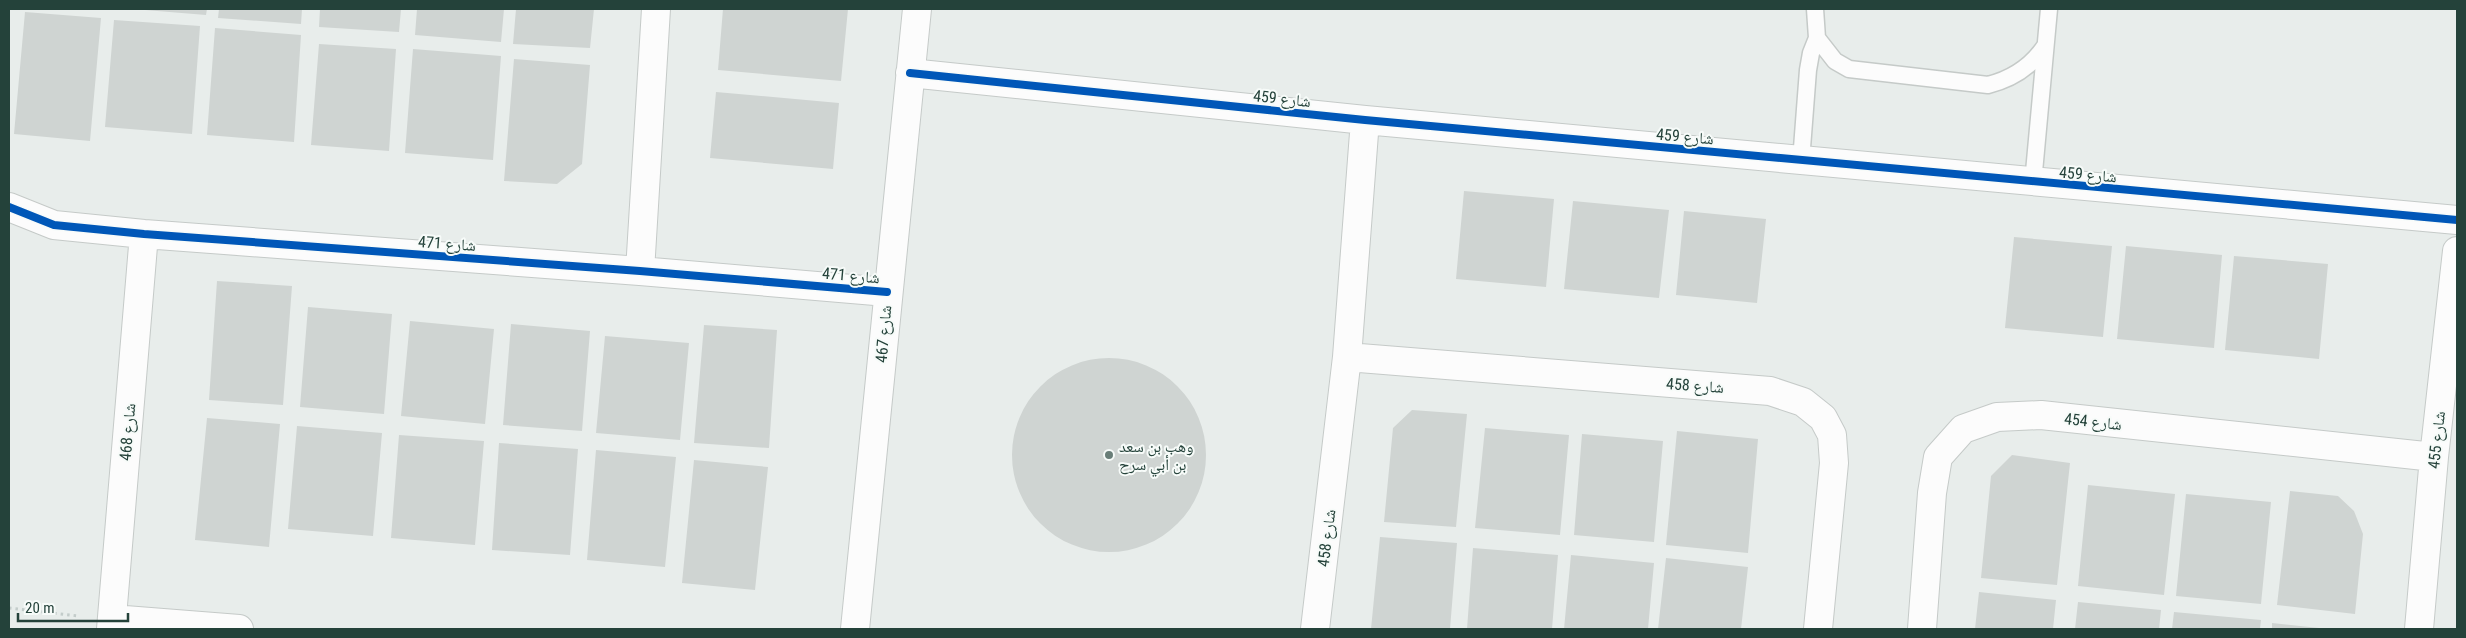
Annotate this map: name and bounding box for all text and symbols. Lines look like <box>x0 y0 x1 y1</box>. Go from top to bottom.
street label: شارع 459 <box>1252 86 1312 112</box>
street label: شارع 459 <box>1655 125 1715 149</box>
street label: شارع 459 <box>2058 163 2118 187</box>
street label: شارع 471 <box>417 232 476 256</box>
street label: شارع 471 <box>821 264 881 288</box>
street label: شارع 467 <box>872 304 896 364</box>
street label: شارع 458 <box>1665 374 1724 398</box>
street label: شارع 468 <box>116 402 140 462</box>
street label: شارع 454 <box>2063 409 2123 435</box>
street label: شارع 455 <box>2424 410 2450 470</box>
place label: وهب بن سعد بن أبي سرح <box>1119 437 1194 477</box>
marker: وهب بن سعد بن أبي سرح <box>1103 449 1115 461</box>
street label: شارع 458 <box>1314 508 1340 568</box>
scale bar <box>18 590 128 622</box>
text: 20 m <box>25 599 55 617</box>

